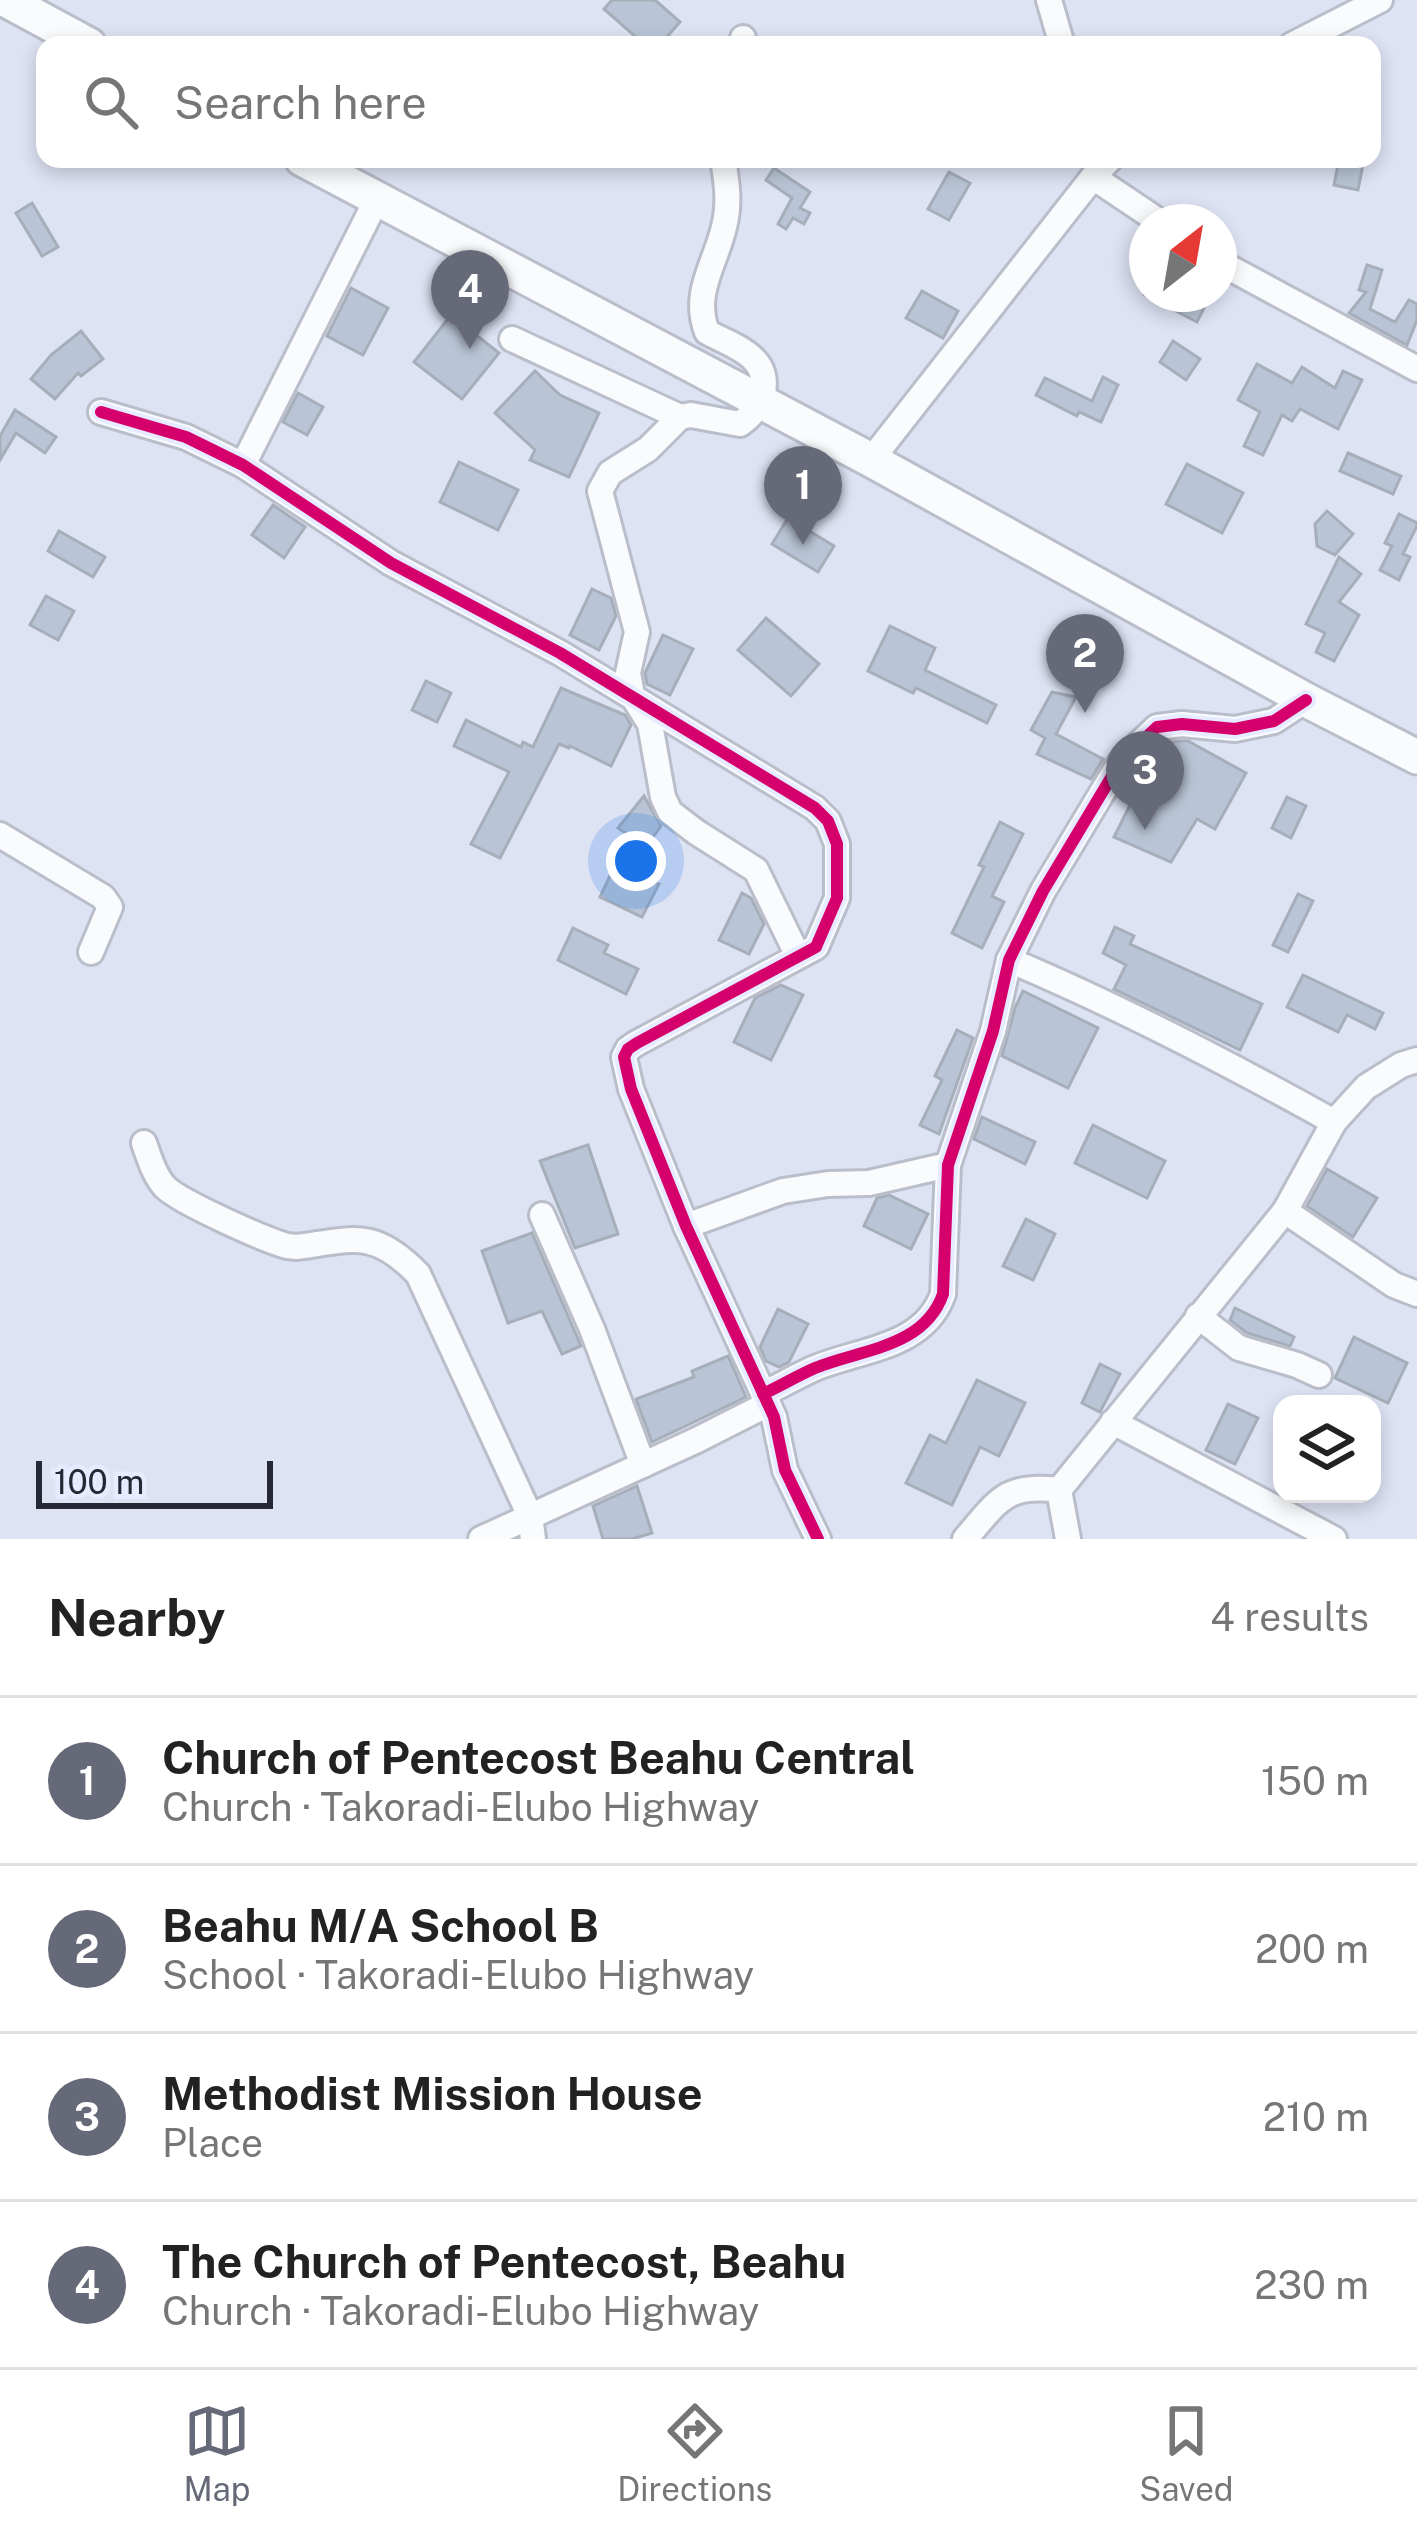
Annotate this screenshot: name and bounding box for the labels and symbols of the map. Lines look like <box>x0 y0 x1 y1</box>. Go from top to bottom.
north arrow <box>1129 204 1237 312</box>
pin: 4 <box>431 250 509 349</box>
pin: 1 <box>764 446 842 545</box>
pin: 2 <box>1046 614 1124 713</box>
pin: 3 <box>1106 731 1184 830</box>
your location <box>606 831 666 891</box>
scale bar <box>36 1455 273 1508</box>

